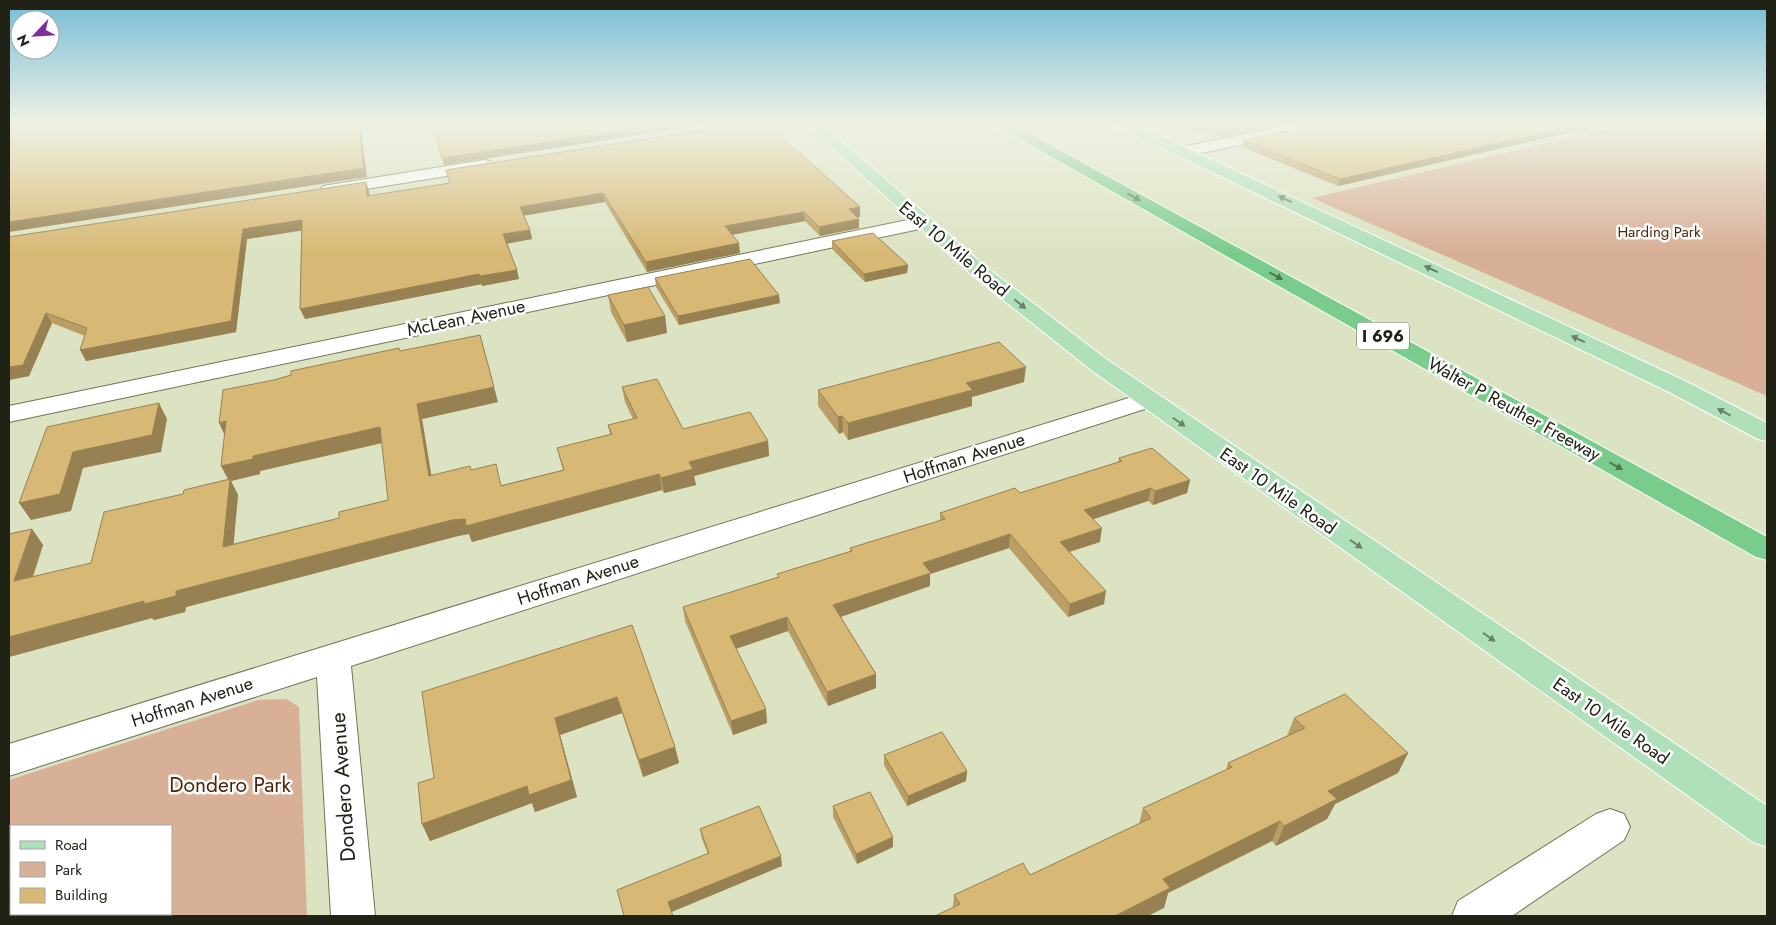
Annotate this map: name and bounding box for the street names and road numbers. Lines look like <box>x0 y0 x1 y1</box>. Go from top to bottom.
street label: East 10 Mile Road <box>893 195 1015 303</box>
street label: McLean Avenue <box>405 293 527 343</box>
road number: I 696 <box>1357 322 1409 350</box>
street label: Walter P Reuther Freeway <box>1423 351 1605 467</box>
street label: Hoffman Avenue <box>900 426 1028 490</box>
street label: East 10 Mile Road <box>1215 441 1341 541</box>
street label: Hoffman Avenue <box>514 548 642 612</box>
street label: Hoffman Avenue <box>128 670 256 734</box>
street label: East 10 Mile Road <box>1548 671 1674 771</box>
street label: Dondero Avenue <box>323 711 363 863</box>

